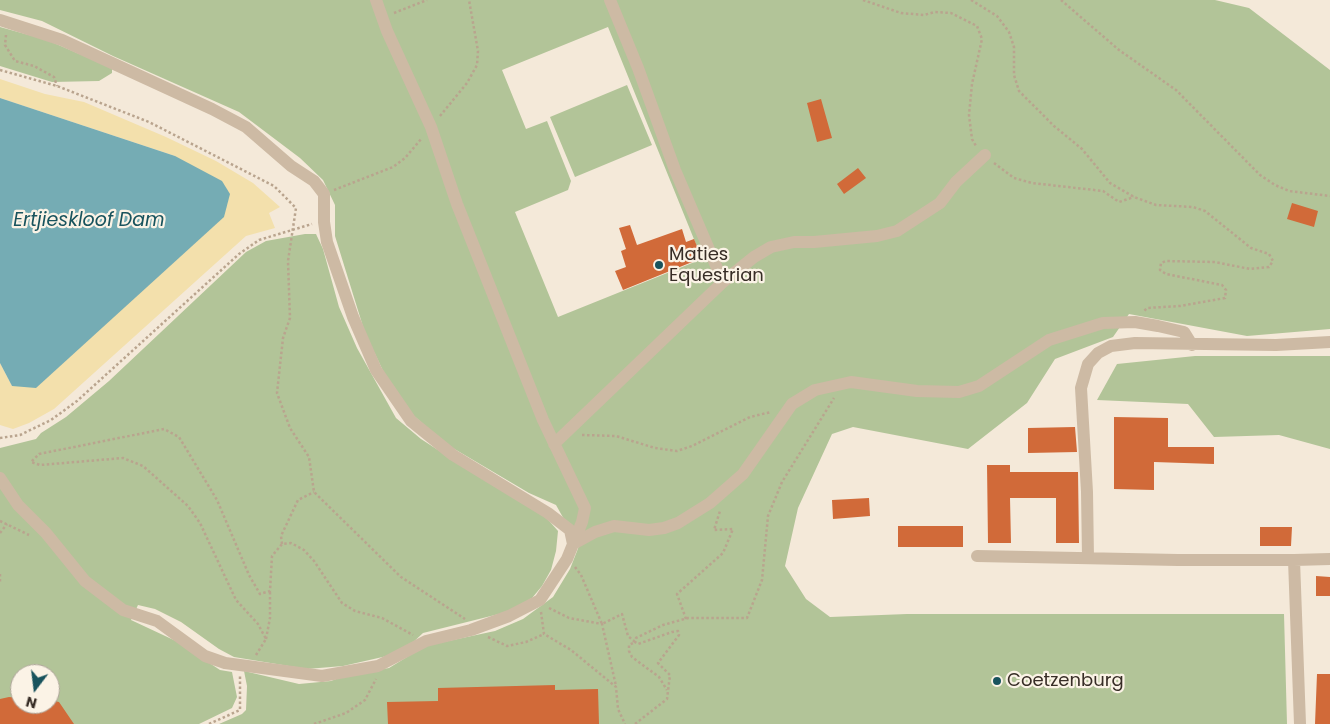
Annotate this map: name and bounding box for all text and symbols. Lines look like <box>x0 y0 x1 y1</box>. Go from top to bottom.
water label: Ertjieskloof Dam <box>13 210 165 232</box>
place label: Maties Equestrian <box>669 244 764 286</box>
marker: Maties Equestrian <box>653 259 665 271</box>
north arrow <box>10 664 60 714</box>
place label: Coetzenburg <box>1007 670 1124 692</box>
marker: Coetzenburg <box>991 675 1003 687</box>
text: N <box>24 692 39 714</box>

